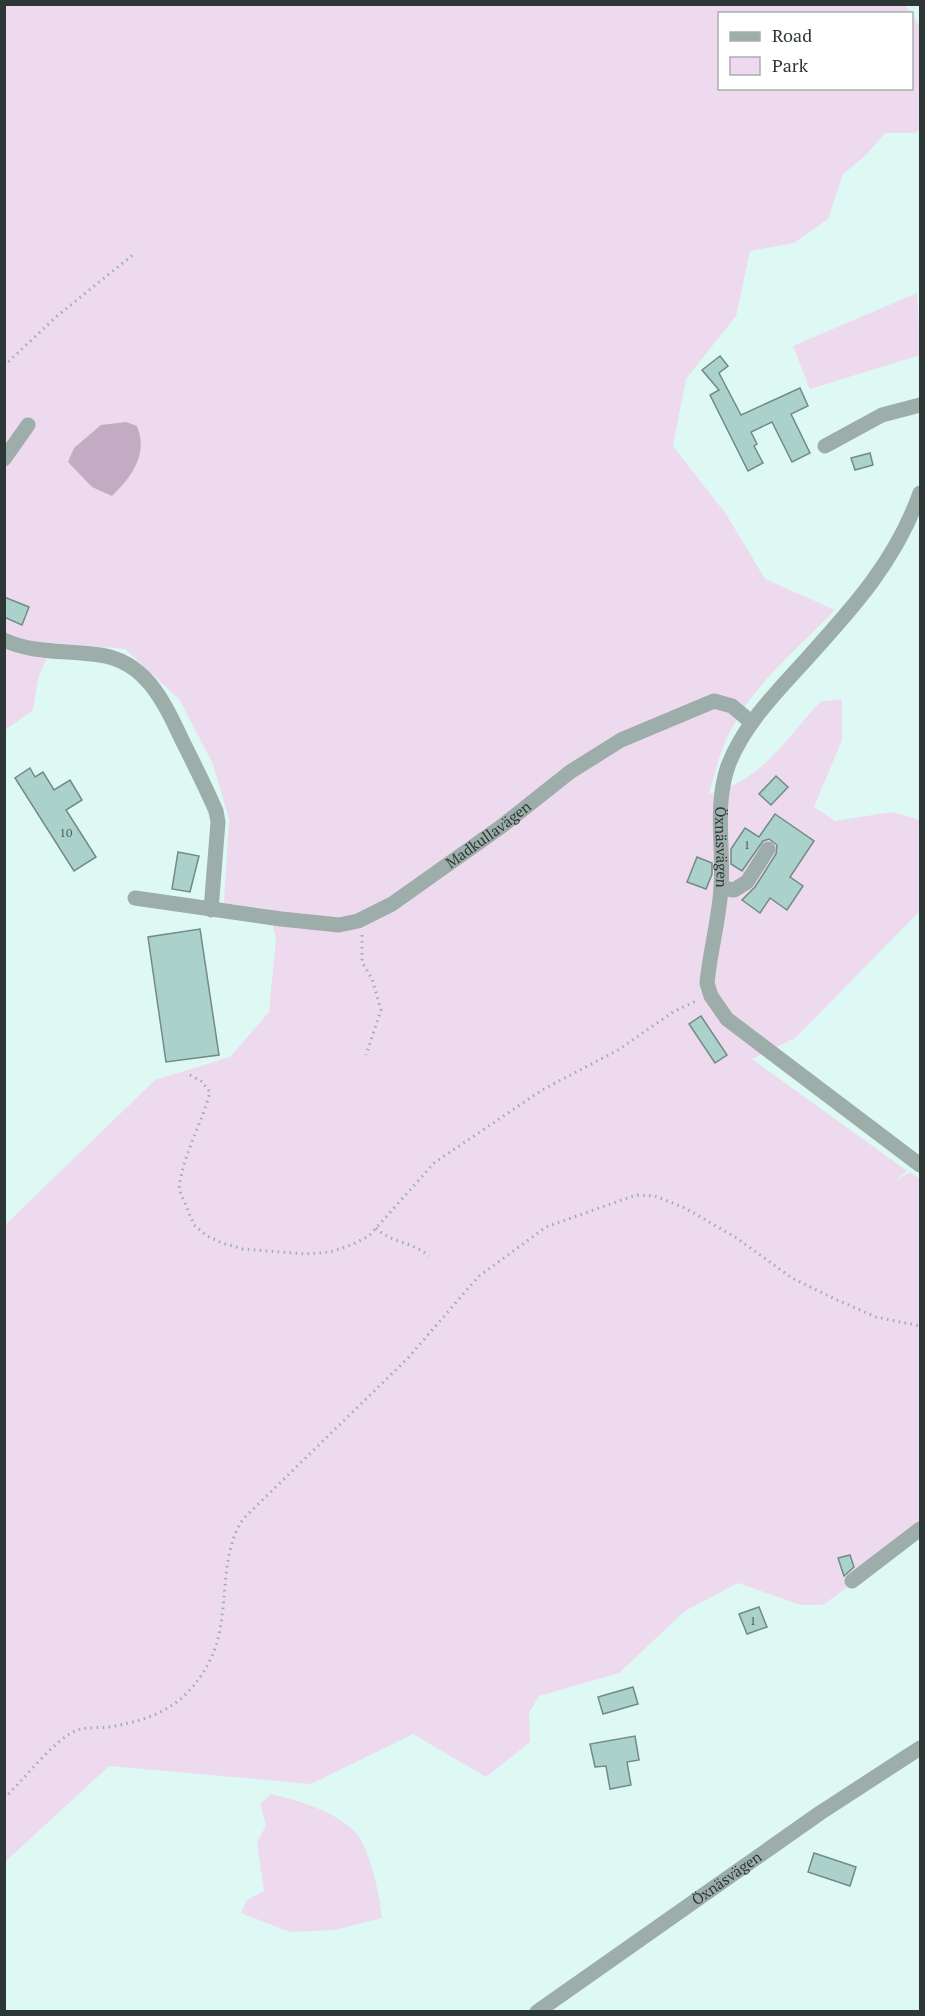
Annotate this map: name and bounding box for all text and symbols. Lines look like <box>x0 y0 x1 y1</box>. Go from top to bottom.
legend <box>718 12 913 90</box>
text: Road <box>772 23 812 47</box>
text: Park <box>772 53 809 77</box>
street label: Madkullavägen <box>441 796 535 872</box>
street label: Öxnäsvägen <box>711 806 733 888</box>
house number: 10 <box>60 825 72 840</box>
house number: 1 <box>744 837 750 852</box>
house number: 1 <box>750 1613 756 1628</box>
street label: Öxnäsvägen <box>687 1846 765 1909</box>

